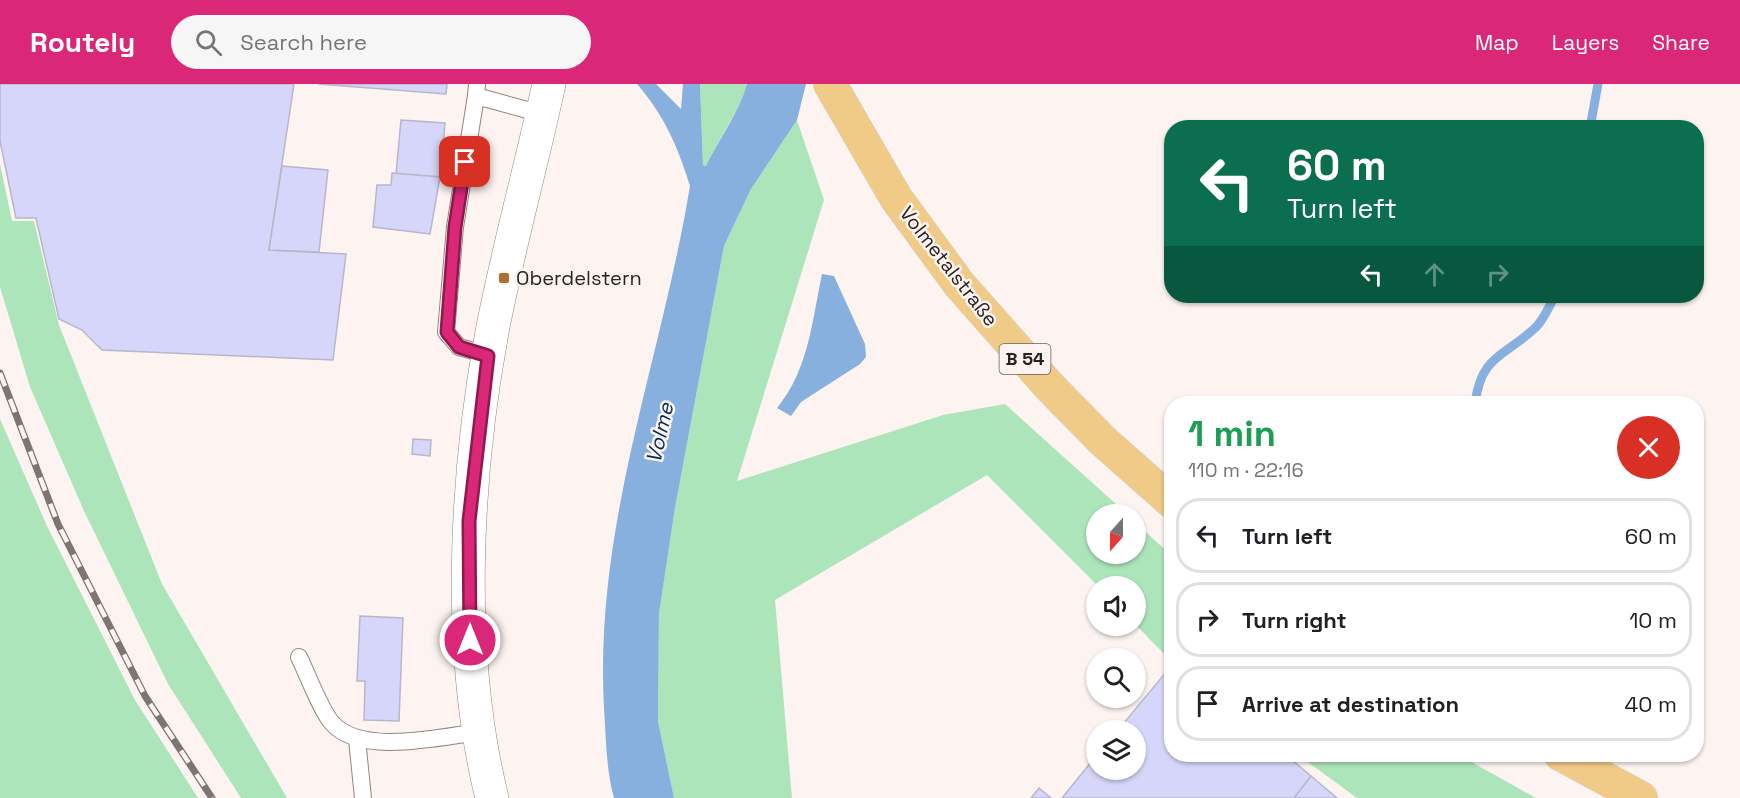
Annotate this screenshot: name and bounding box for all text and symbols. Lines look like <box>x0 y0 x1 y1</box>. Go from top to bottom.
search box <box>171 15 591 69</box>
text: Routely <box>30 24 135 60</box>
icon: search <box>192 26 225 59</box>
text: Search here <box>240 28 367 56</box>
text: Map <box>1475 29 1519 56</box>
text: Layers <box>1552 29 1619 56</box>
text: Share <box>1652 29 1710 56</box>
pin <box>439 136 490 187</box>
text: 60 m <box>1287 139 1387 192</box>
icon: left <box>1188 144 1266 222</box>
icon: arrive <box>448 145 481 178</box>
text: Turn left <box>1287 191 1397 226</box>
street label: Volmetalstraße <box>894 201 1004 331</box>
icon: left <box>1355 258 1388 291</box>
icon: ahead <box>1418 258 1451 291</box>
icon: right <box>1481 258 1514 291</box>
place label: Oberdelstern <box>516 265 642 291</box>
marker: Oberdelstern <box>497 271 511 285</box>
road number: B 54 <box>1000 344 1050 374</box>
water label: Volme <box>640 399 680 466</box>
text: 1 min <box>1188 411 1276 457</box>
button: close <box>1617 416 1680 479</box>
text: 110 m · 22:16 <box>1188 457 1304 483</box>
north arrow <box>1086 504 1146 564</box>
map controls <box>1086 504 1146 780</box>
icon: left <box>1191 519 1224 552</box>
text: Turn left <box>1242 522 1332 550</box>
text: 60 m <box>1625 522 1677 550</box>
button: sound <box>1086 576 1146 636</box>
icon: right <box>1191 603 1224 636</box>
text: Turn right <box>1242 606 1347 634</box>
text: 10 m <box>1629 606 1677 634</box>
position arrow <box>438 608 502 672</box>
button: search <box>1086 648 1146 708</box>
icon: arrive <box>1191 687 1224 720</box>
text: Arrive at destination <box>1242 690 1459 718</box>
text: 40 m <box>1625 690 1677 718</box>
button: layers <box>1086 720 1146 780</box>

